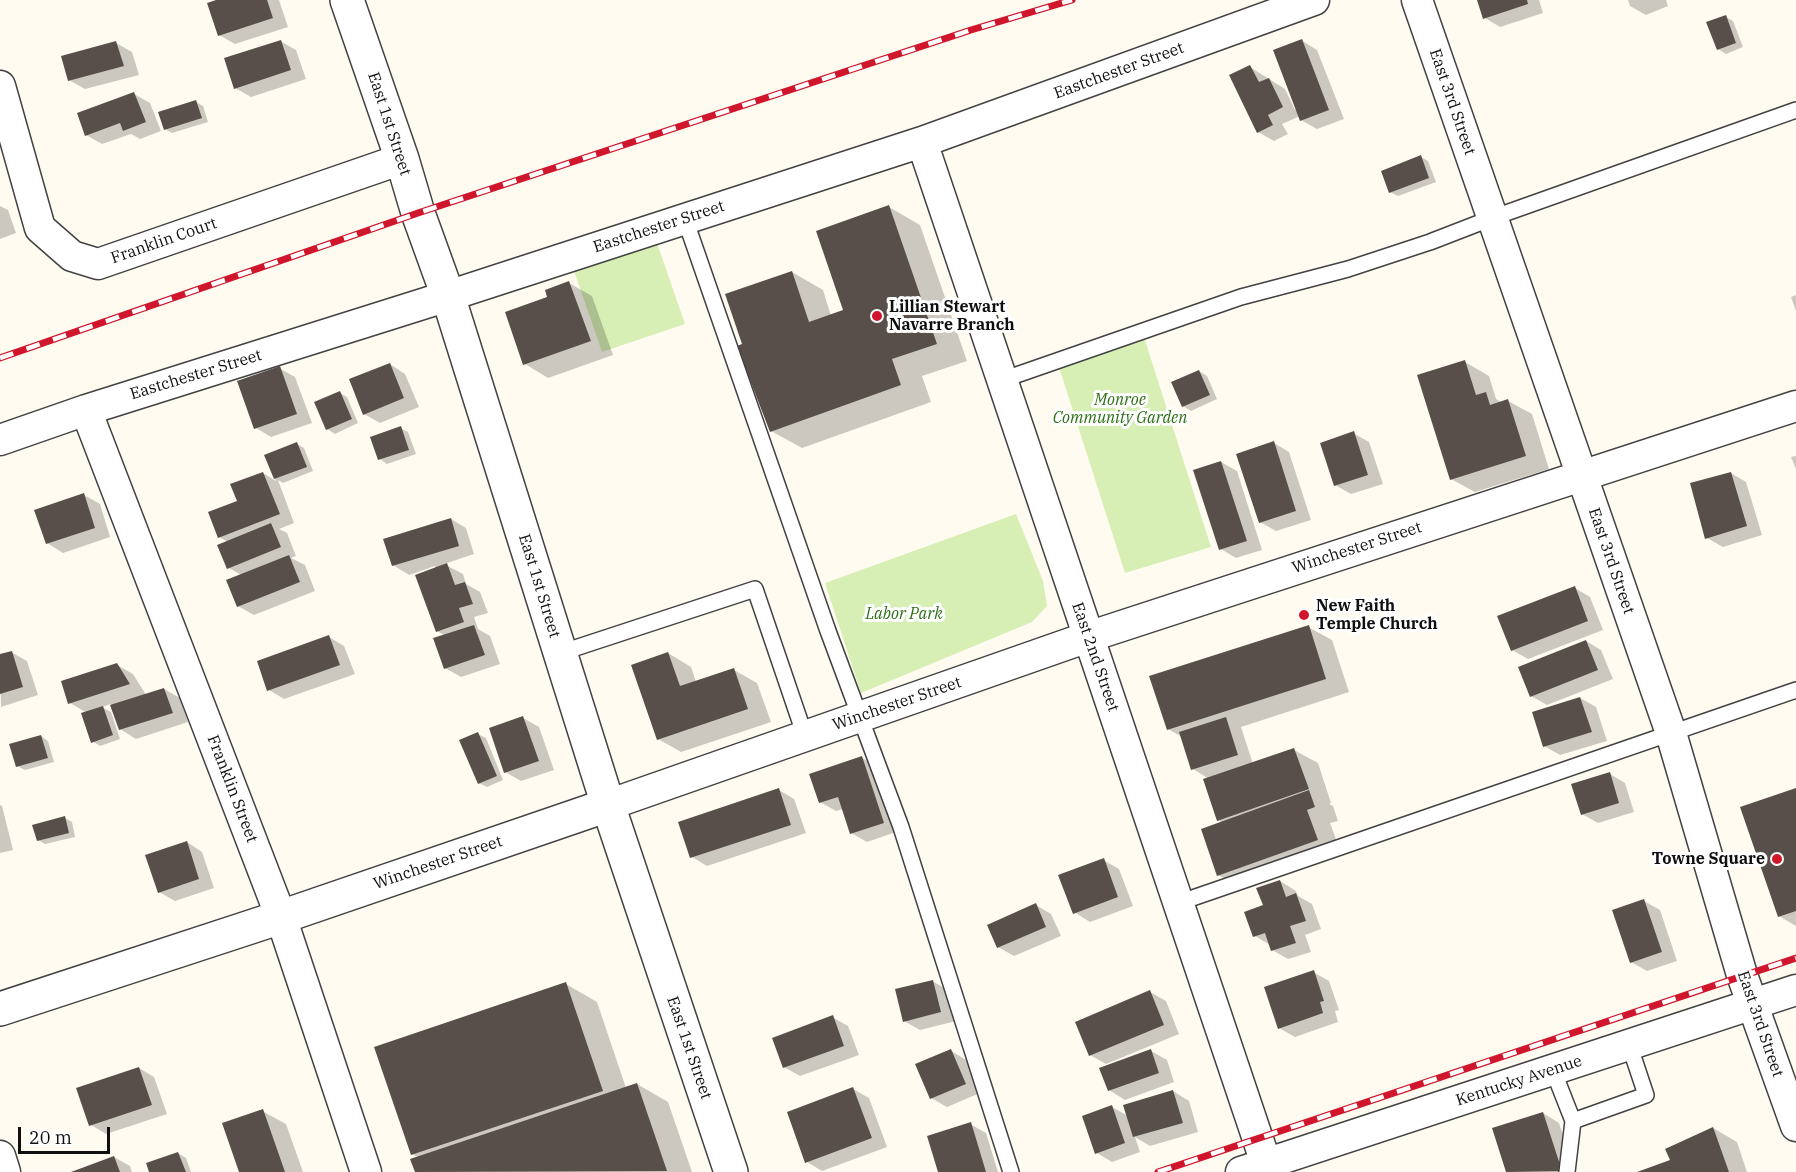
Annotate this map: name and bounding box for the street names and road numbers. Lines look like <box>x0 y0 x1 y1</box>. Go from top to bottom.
street label: Eastchester Street <box>1051 39 1187 103</box>
street label: East 3rd Street <box>1425 46 1479 158</box>
street label: East 1st Street <box>363 70 415 178</box>
street label: Eastchester Street <box>591 197 727 257</box>
street label: Franklin Court <box>108 214 220 268</box>
street label: Eastchester Street <box>128 346 264 404</box>
street label: East 3rd Street <box>1584 505 1638 617</box>
street label: Winchester Street <box>1290 518 1424 578</box>
street label: East 1st Street <box>514 532 564 640</box>
street label: East 2nd Street <box>1067 600 1123 714</box>
street label: Winchester Street <box>830 673 964 735</box>
street label: Franklin Street <box>203 732 261 846</box>
street label: Winchester Street <box>371 832 505 894</box>
street label: East 3rd Street <box>1733 968 1787 1080</box>
street label: East 1st Street <box>662 994 716 1102</box>
street label: Kentucky Avenue <box>1454 1052 1584 1110</box>

